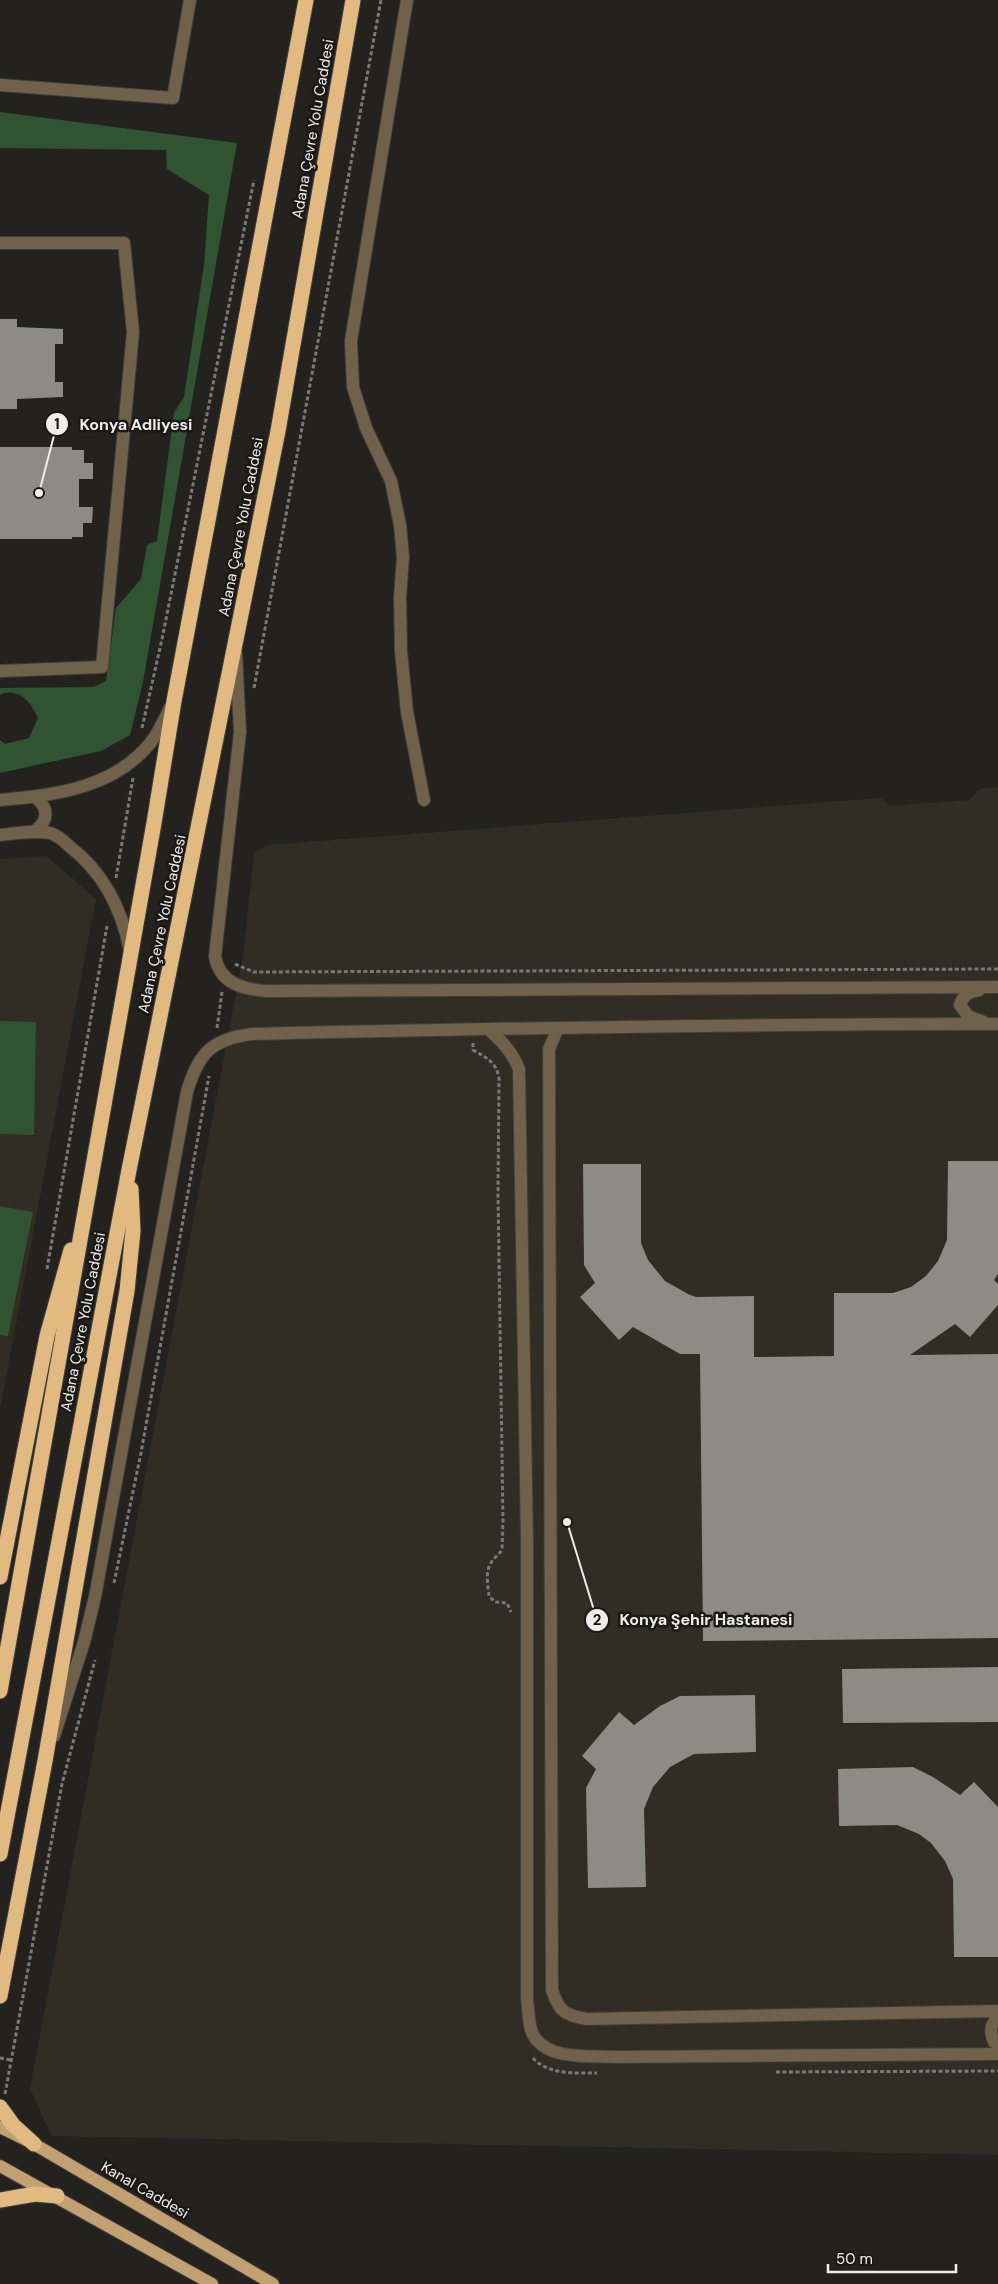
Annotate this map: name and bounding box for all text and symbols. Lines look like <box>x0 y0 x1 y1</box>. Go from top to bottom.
street label: Adana Çevre Yolu Caddesi <box>287 38 339 220</box>
callout: Konya Adliyesi <box>45 409 203 440</box>
text: 1 <box>54 414 60 434</box>
text: Konya Adliyesi <box>80 414 192 435</box>
street label: Adana Çevre Yolu Caddesi <box>214 436 268 618</box>
street label: Adana Çevre Yolu Caddesi <box>133 833 191 1015</box>
street label: Adana Çevre Yolu Caddesi <box>56 1231 110 1413</box>
callout: Konya Şehir Hastanesi <box>584 1604 802 1635</box>
text: Konya Şehir Hastanesi <box>620 1609 792 1630</box>
text: 2 <box>593 1610 602 1630</box>
street label: Kanal Caddesi <box>98 2157 192 2223</box>
scale bar <box>828 2242 956 2274</box>
text: 50 m <box>836 2249 873 2269</box>

